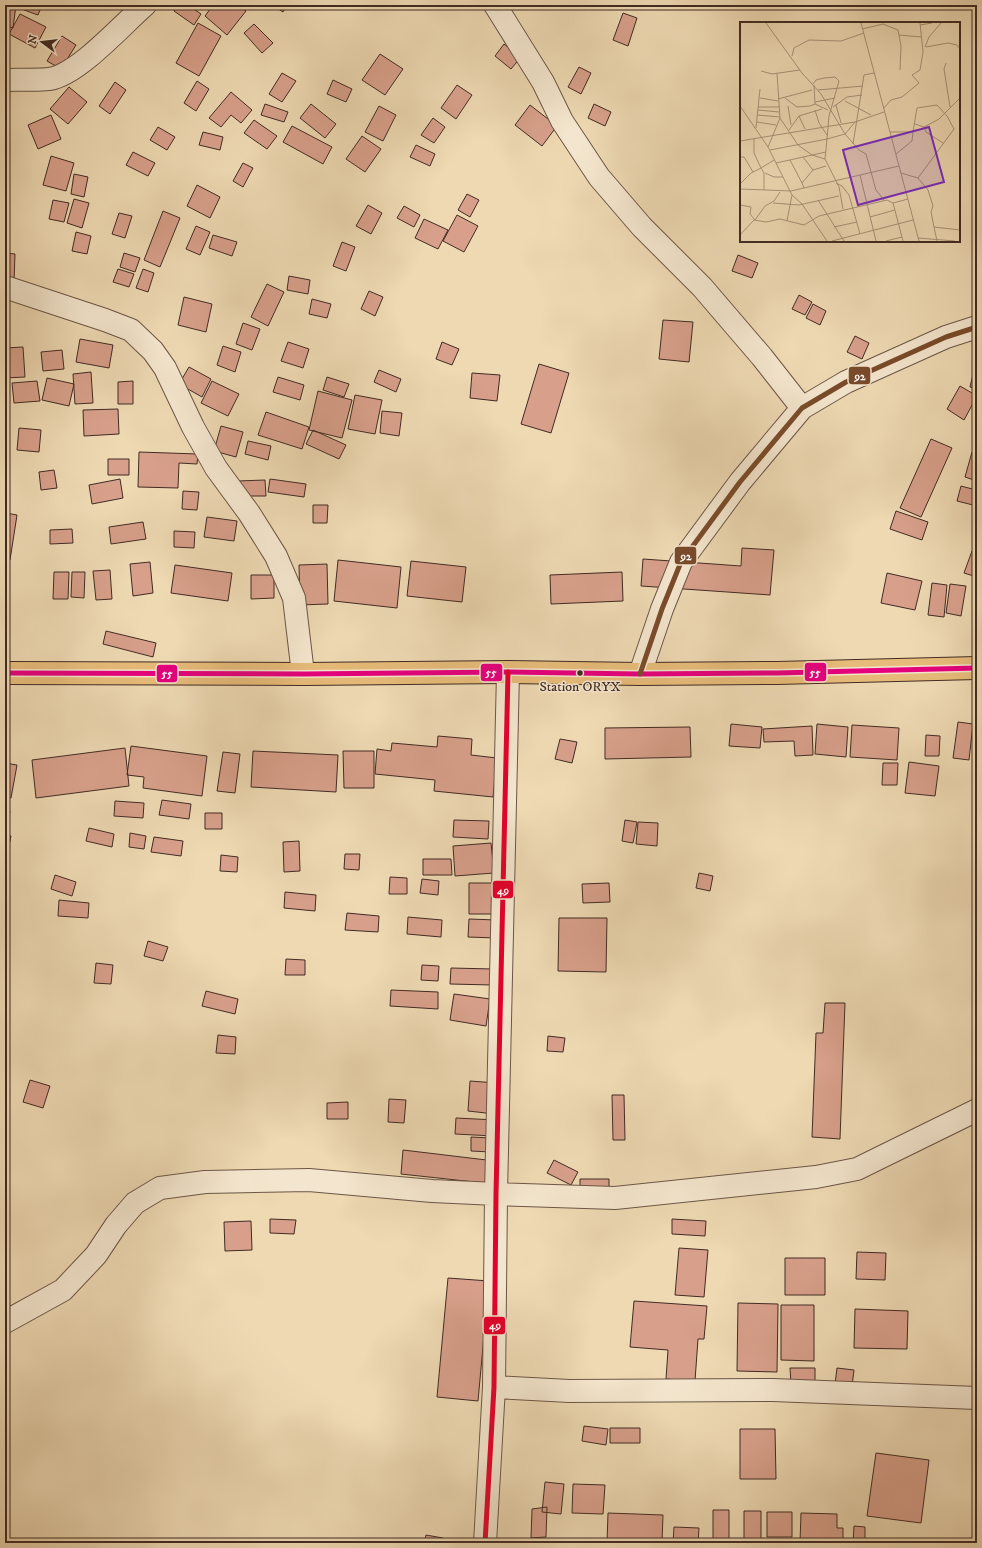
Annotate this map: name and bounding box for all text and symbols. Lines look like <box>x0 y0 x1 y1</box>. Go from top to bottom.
north arrow <box>22 22 62 62</box>
inset map <box>740 22 960 242</box>
text: N <box>25 33 41 46</box>
line badge: 92 <box>848 366 871 385</box>
text: 92 <box>854 370 866 384</box>
line badge: 92 <box>674 546 697 565</box>
text: 92 <box>680 550 692 564</box>
line badge: 55 <box>804 662 827 682</box>
line badge: 55 <box>480 663 503 682</box>
line badge: 55 <box>156 664 178 683</box>
text: 55 <box>485 666 497 680</box>
text: 55 <box>809 666 821 680</box>
text: 55 <box>161 667 173 681</box>
marker: Station ORYX <box>575 668 585 678</box>
place label: Station ORYX <box>539 678 621 696</box>
line badge: 49 <box>492 880 514 899</box>
text: 49 <box>496 884 509 898</box>
line badge: 49 <box>483 1316 506 1335</box>
text: 49 <box>488 1319 501 1333</box>

